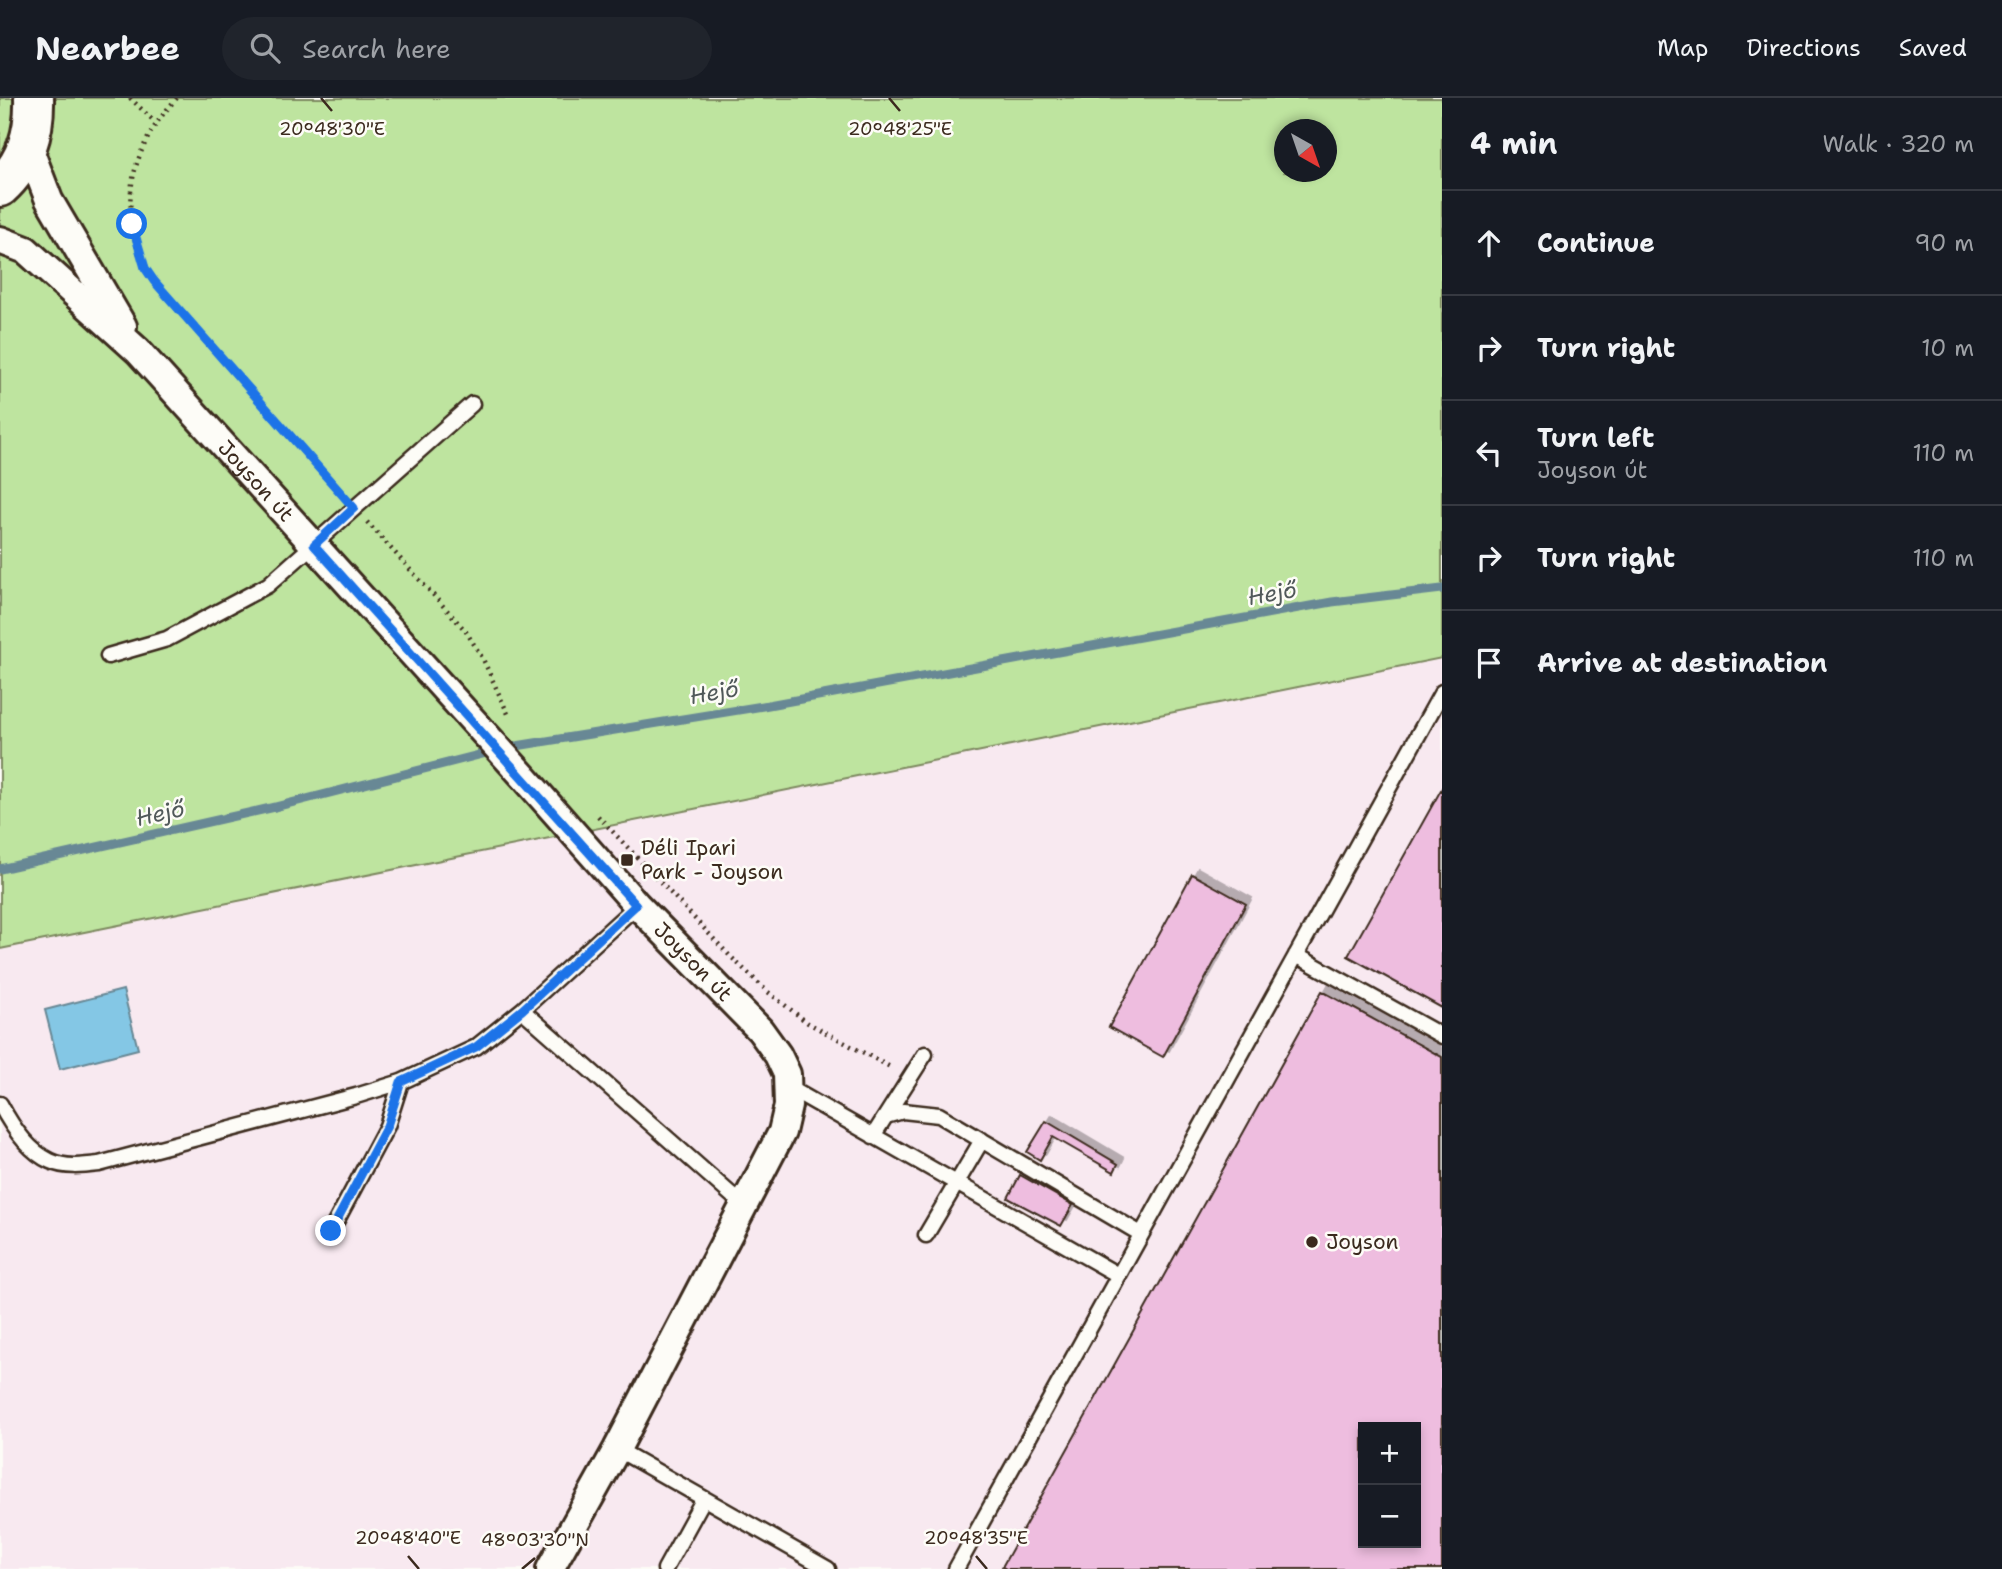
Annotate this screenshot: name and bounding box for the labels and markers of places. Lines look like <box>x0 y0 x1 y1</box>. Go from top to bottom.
place label: Déli Ipari Park - Joyson <box>641 834 783 886</box>
marker: Déli Ipari Park - Joyson <box>619 852 635 868</box>
place label: Joyson <box>1326 1228 1399 1256</box>
marker: Joyson <box>1304 1234 1320 1250</box>

